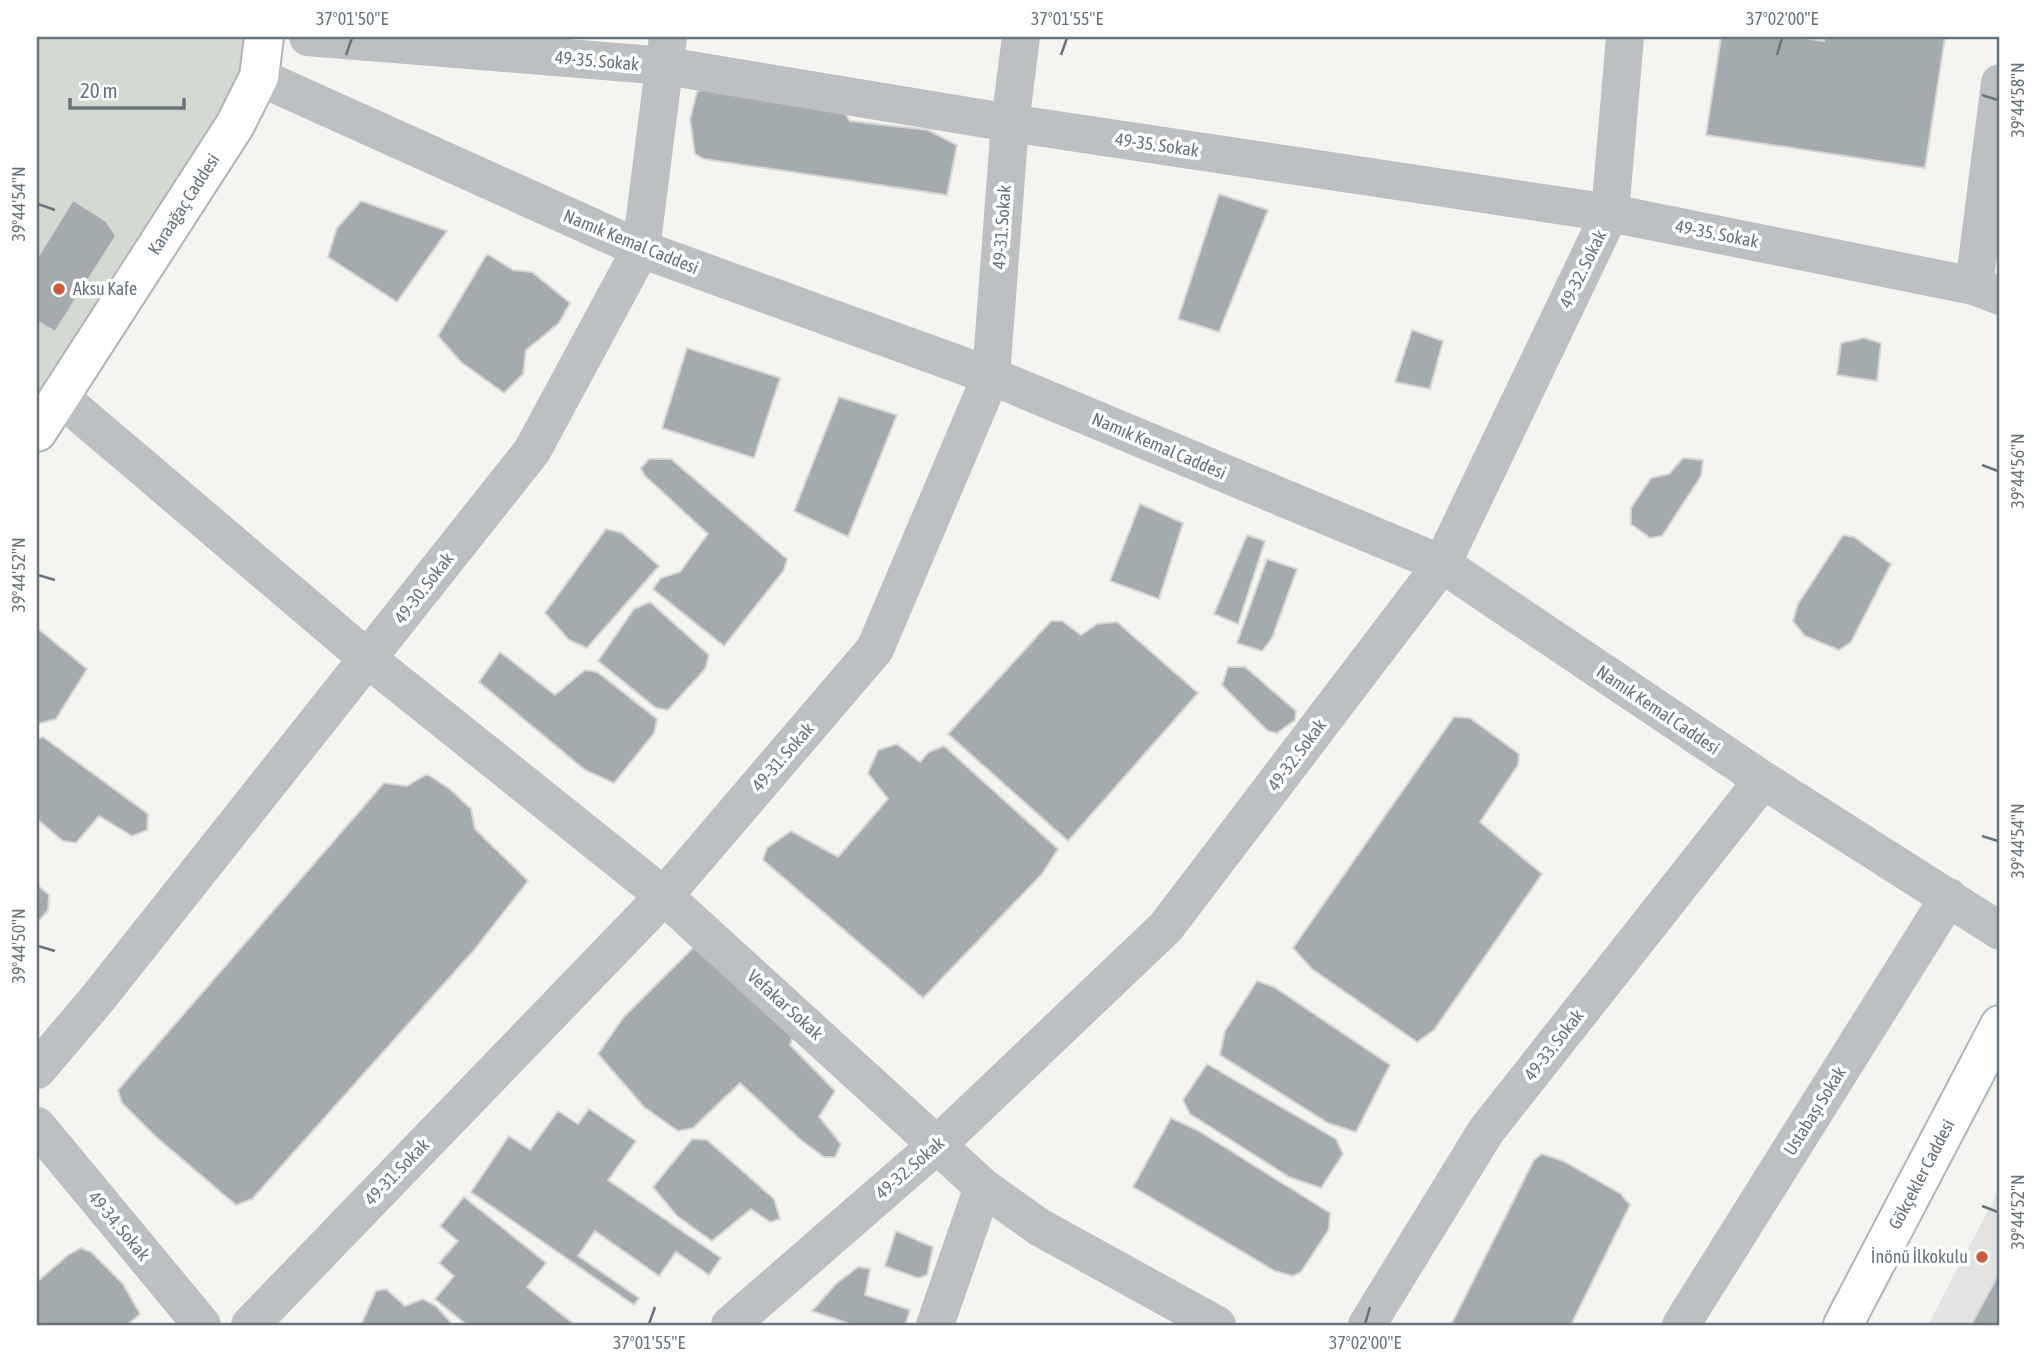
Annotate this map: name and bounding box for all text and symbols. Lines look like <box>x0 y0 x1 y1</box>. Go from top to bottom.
text: 37°01'50"E <box>316 8 388 29</box>
text: 37°01'55"E <box>1031 8 1103 29</box>
text: 37°02'00"E <box>1746 8 1818 29</box>
street label: 49-35. Sokak <box>554 46 640 75</box>
text: 39°44'58"N <box>2007 62 2028 138</box>
scale bar <box>70 66 184 110</box>
text: 20 m <box>80 78 118 102</box>
street label: 49-35. Sokak <box>1114 128 1200 161</box>
street label: Karaağaç Caddesi <box>143 150 224 258</box>
text: 39°44'54"N <box>8 166 29 242</box>
street label: 49-31. Sokak <box>988 184 1015 270</box>
street label: Namık Kemal Caddesi <box>561 205 702 278</box>
street label: 49-35. Sokak <box>1674 215 1761 252</box>
street label: 49-32. Sokak <box>1555 226 1610 311</box>
place label: Aksu Kafe <box>73 278 137 299</box>
marker: Aksu Kafe <box>51 281 67 297</box>
street label: Namık Kemal Caddesi <box>1089 408 1230 483</box>
text: 39°44'56"N <box>2007 433 2028 509</box>
text: 39°44'52"N <box>8 537 29 613</box>
street label: 49-30. Sokak <box>389 548 458 627</box>
street label: Namık Kemal Caddesi <box>1593 661 1724 759</box>
street label: 49-32. Sokak <box>1263 715 1330 795</box>
street label: 49-31. Sokak <box>747 718 818 795</box>
text: 39°44'54"N <box>2007 803 2028 879</box>
text: 39°44'50"N <box>8 908 29 984</box>
street label: Vefakar Sokak <box>743 965 827 1044</box>
street label: 49-33. Sokak <box>1519 1005 1588 1084</box>
street label: Ustabaşı Sokak <box>1779 1062 1850 1159</box>
street label: Gökçekler Caddesi <box>1884 1116 1959 1233</box>
street label: 49-32. Sokak <box>871 1132 948 1203</box>
street label: 49-31. Sokak <box>360 1134 434 1209</box>
text: 39°44'52"N <box>2007 1174 2028 1250</box>
street label: 49-34. Sokak <box>84 1187 155 1265</box>
place label: İnönü İlkokulu <box>1871 1246 1968 1267</box>
marker: İnönü İlkokulu <box>1974 1249 1990 1265</box>
text: 37°01'55"E <box>613 1332 685 1353</box>
text: 37°02'00"E <box>1329 1332 1401 1353</box>

